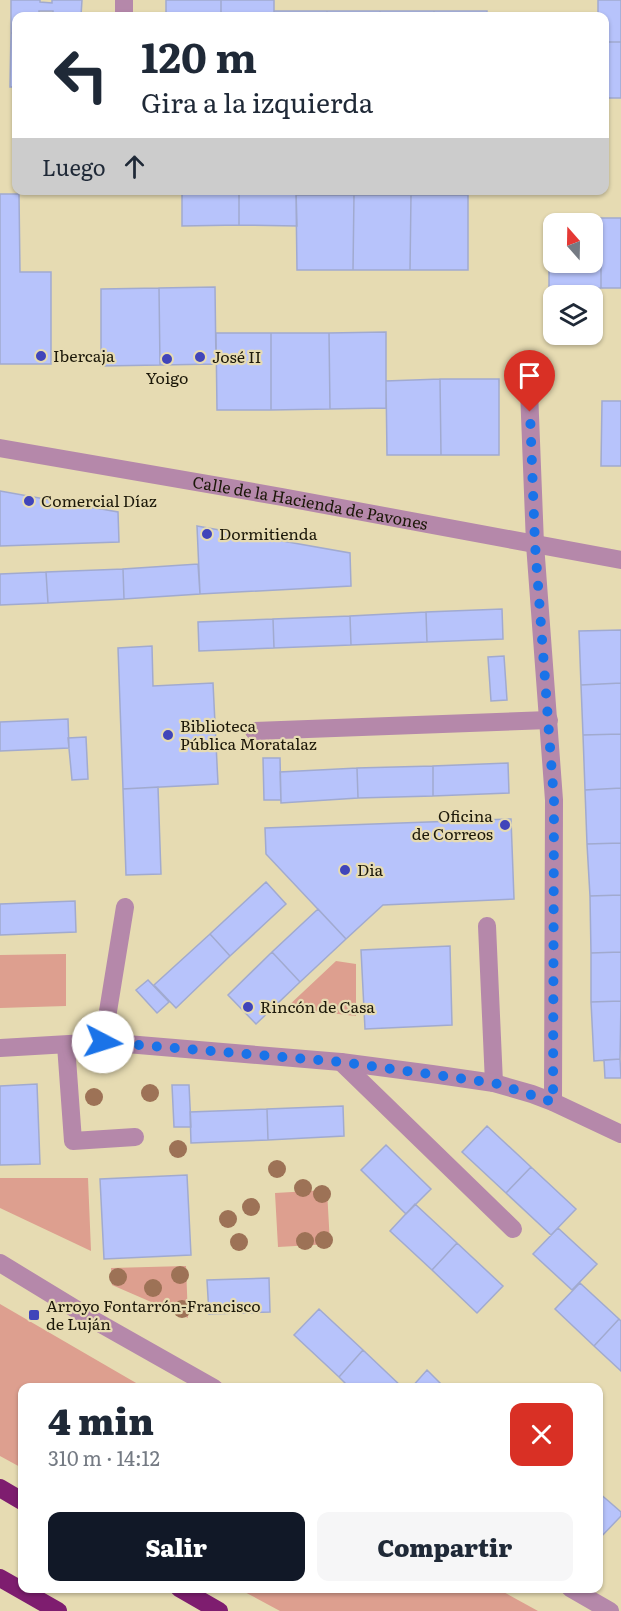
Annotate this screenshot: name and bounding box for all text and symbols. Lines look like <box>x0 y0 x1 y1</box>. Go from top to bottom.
text: 120 m <box>141 24 257 86</box>
icon: left <box>42 36 120 114</box>
text: Gira a la izquierda <box>141 81 373 121</box>
text: Luego <box>42 150 106 183</box>
icon: ahead <box>118 150 151 183</box>
north arrow <box>543 213 603 273</box>
map controls <box>543 213 603 345</box>
button: layers <box>543 285 603 345</box>
place label: Ibercaja <box>53 343 115 367</box>
place label: José II <box>212 344 261 368</box>
marker: Ibercaja <box>34 349 48 363</box>
marker: José II <box>193 350 207 364</box>
pin <box>504 350 555 412</box>
marker: Yoigo <box>160 352 174 366</box>
icon: arrive <box>513 359 546 392</box>
place label: Yoigo <box>146 365 188 389</box>
street label: Calle de la Hacienda de Pavones <box>191 469 430 535</box>
place label: Comercial Díaz <box>41 488 157 512</box>
marker: Comercial Díaz <box>22 494 36 508</box>
place label: Dormitienda <box>219 521 318 545</box>
marker: Dormitienda <box>200 527 214 541</box>
place label: Biblioteca Pública Moratalaz <box>180 713 317 755</box>
marker: Biblioteca Pública Moratalaz <box>161 728 175 742</box>
place label: Oficina de Correos <box>412 803 493 845</box>
marker: Oficina de Correos <box>498 818 512 832</box>
place label: Dia <box>357 857 384 881</box>
marker: Dia <box>338 863 352 877</box>
place label: Rincón de Casa <box>260 994 375 1018</box>
marker: Rincón de Casa <box>241 1000 255 1014</box>
position arrow <box>71 1010 135 1074</box>
place label: Arroyo Fontarrón-Francisco de Luján <box>46 1293 261 1335</box>
marker: Arroyo Fontarrón-Francisco de Luján <box>27 1308 41 1322</box>
text: 4 min <box>48 1393 154 1446</box>
button: close <box>510 1403 573 1466</box>
text: 310 m · 14:12 <box>48 1442 160 1472</box>
button: Salir <box>48 1512 305 1581</box>
button: Compartir <box>317 1512 573 1581</box>

